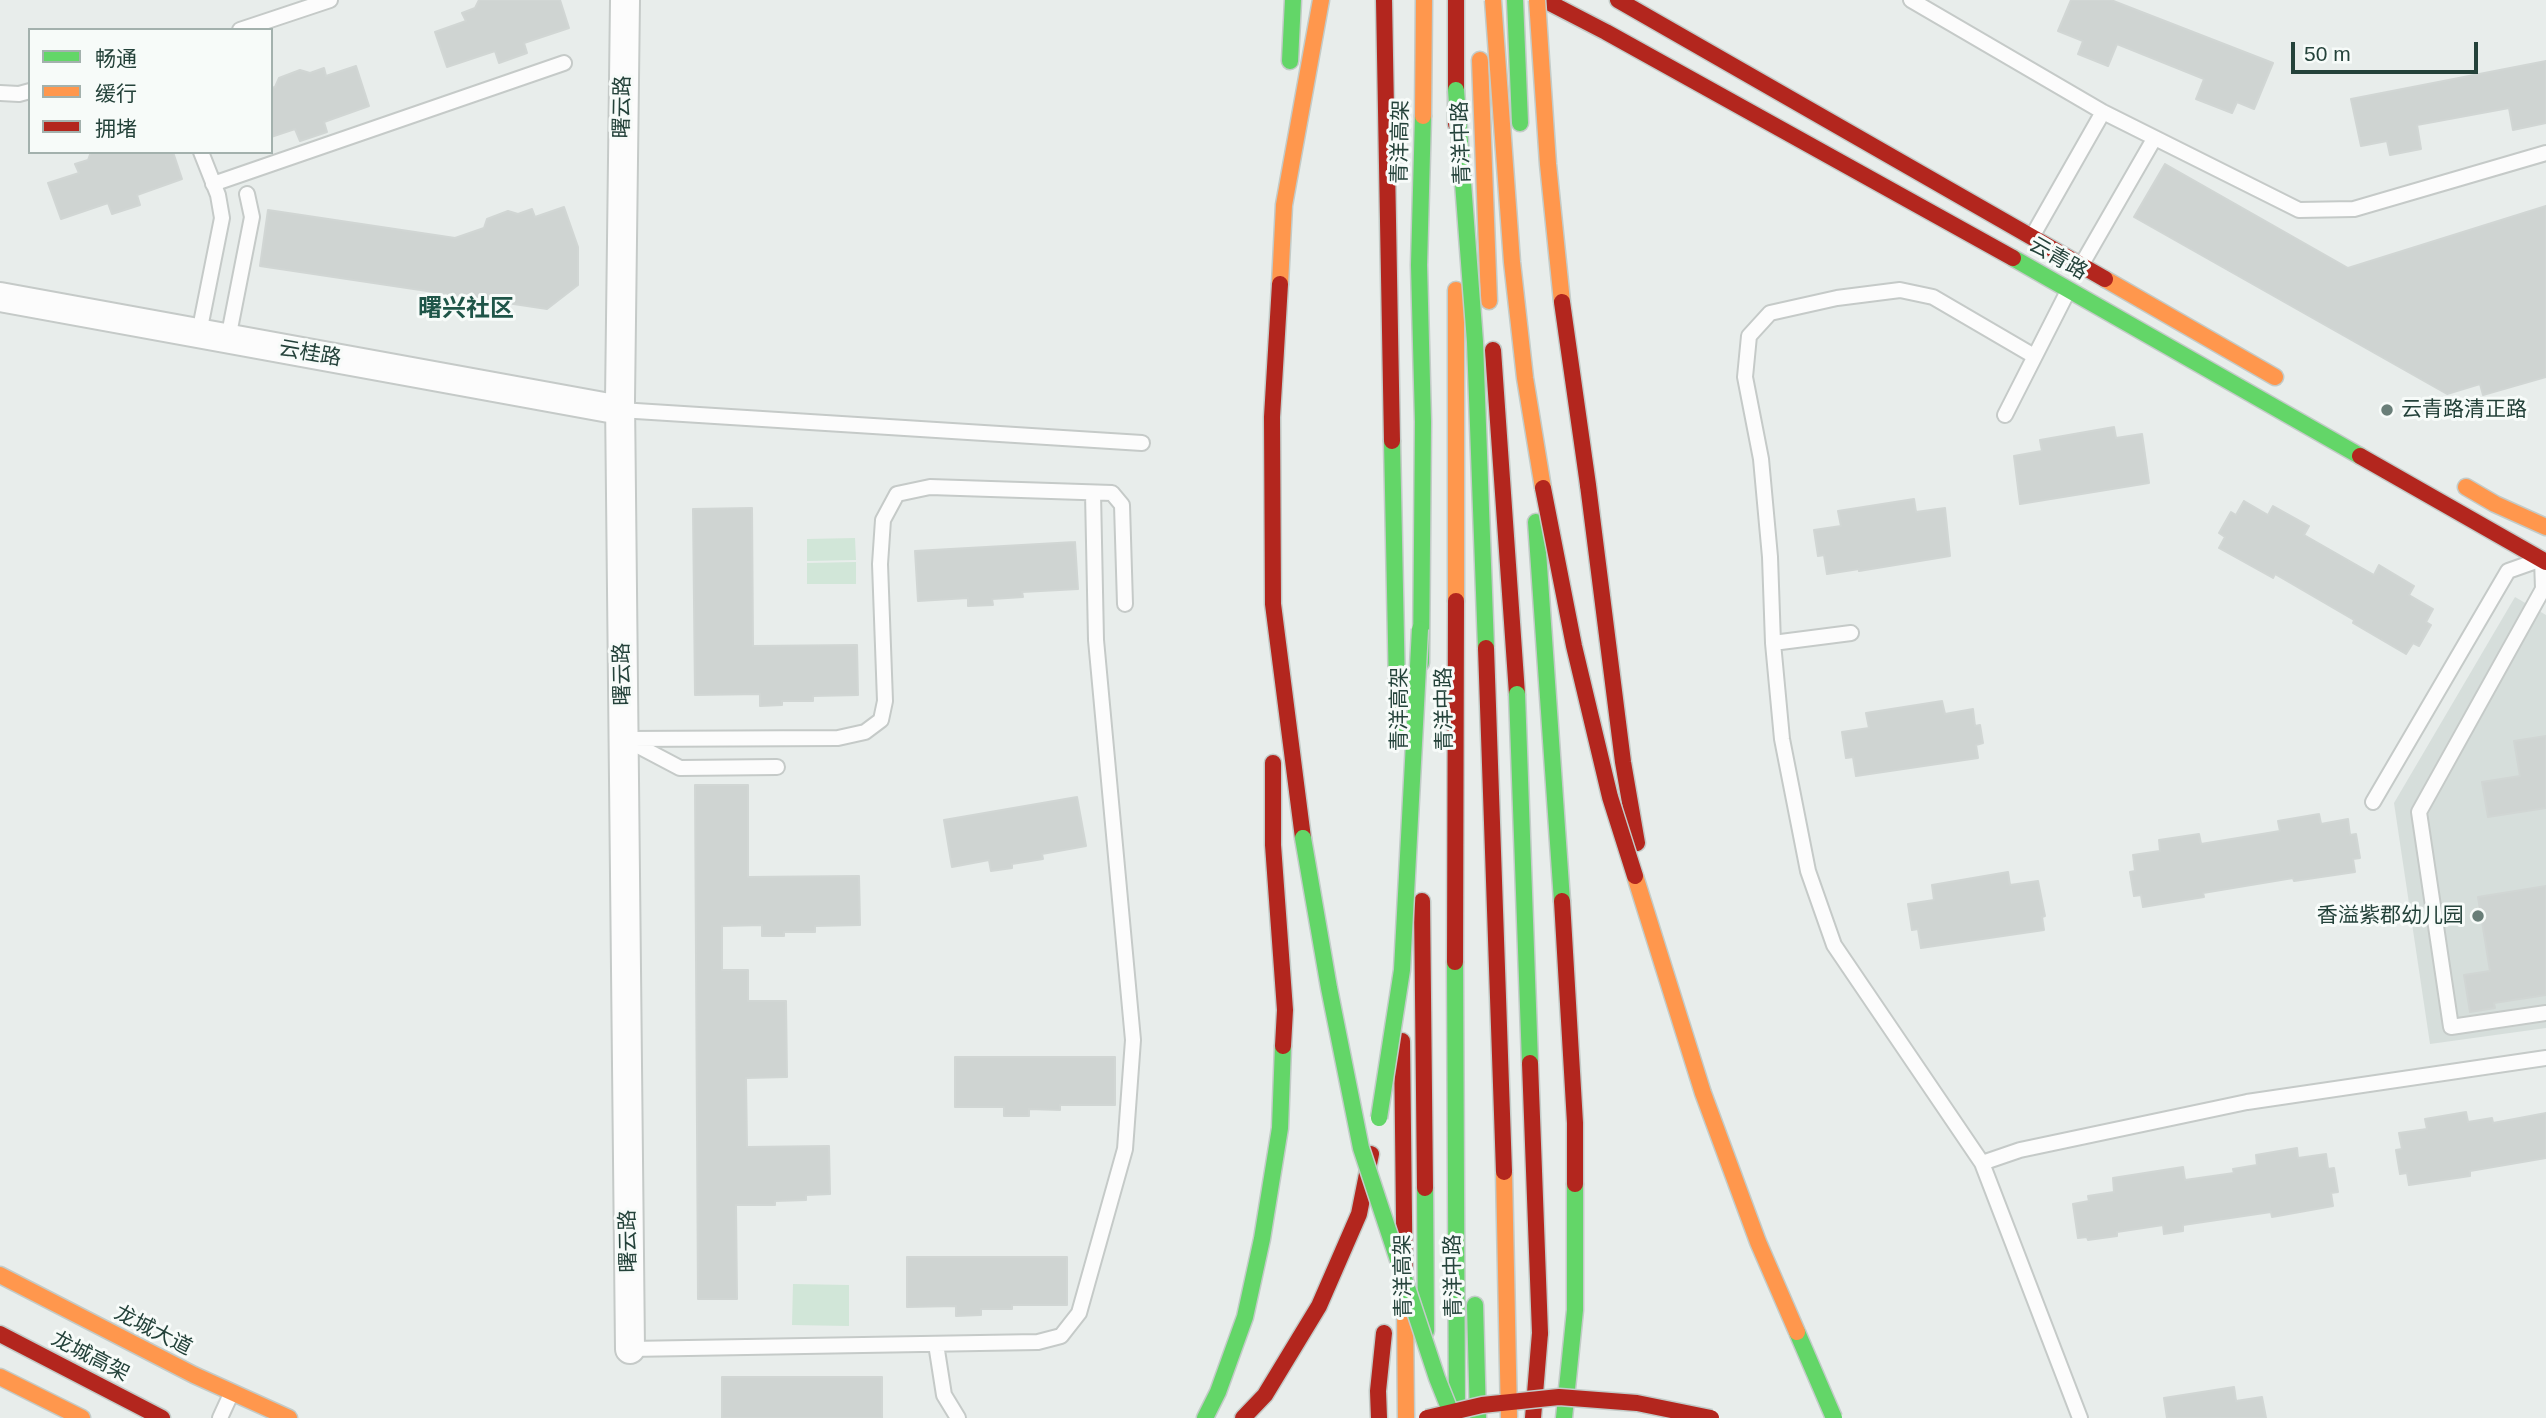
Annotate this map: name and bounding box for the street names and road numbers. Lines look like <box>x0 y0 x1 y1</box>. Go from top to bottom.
street label: 曙云路 <box>610 75 636 139</box>
street label: 青洋高架 <box>1388 100 1414 184</box>
street label: 青洋中路 <box>1448 101 1476 185</box>
street label: 云青路 <box>2024 232 2092 286</box>
street label: 云桂路 <box>277 336 343 372</box>
street label: 曙云路 <box>610 642 636 706</box>
street label: 青洋高架 <box>1387 667 1413 751</box>
street label: 青洋中路 <box>1432 667 1458 751</box>
street label: 曙云路 <box>616 1209 642 1273</box>
street label: 青洋高架 <box>1391 1234 1417 1318</box>
street label: 青洋中路 <box>1441 1234 1467 1318</box>
street label: 龙城大道 <box>110 1301 196 1361</box>
street label: 龙城高架 <box>47 1327 133 1387</box>

